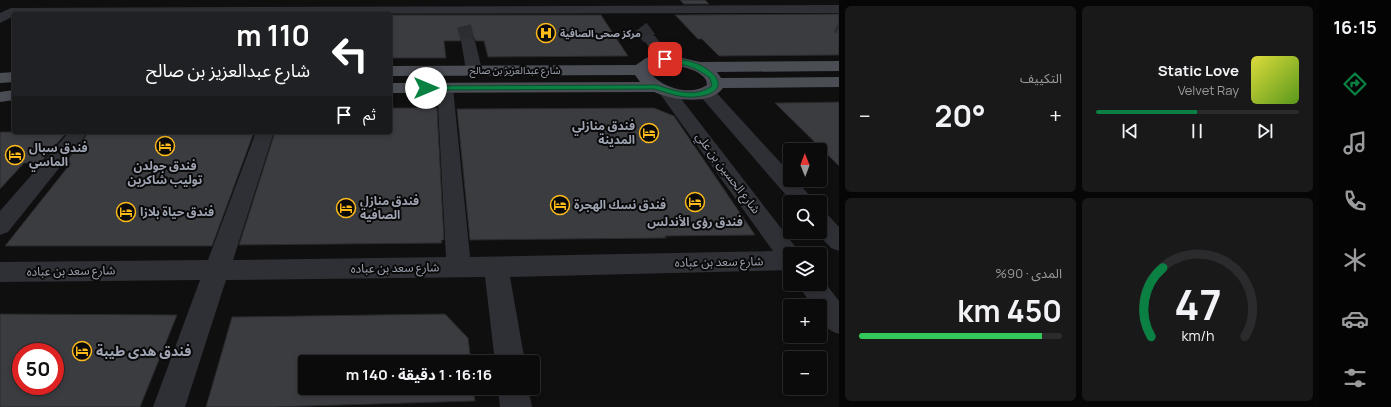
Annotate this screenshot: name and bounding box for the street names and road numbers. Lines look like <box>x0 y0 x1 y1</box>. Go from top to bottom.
street label: شارع عبدالعزيز بن صالح <box>469 63 561 78</box>
street label: شارع الحسين بن علي <box>691 128 765 218</box>
street label: شارع سعد بن عباده <box>674 252 764 272</box>
street label: شارع سعد بن عباده <box>350 258 440 278</box>
street label: شارع سعد بن عباده <box>26 261 116 281</box>

